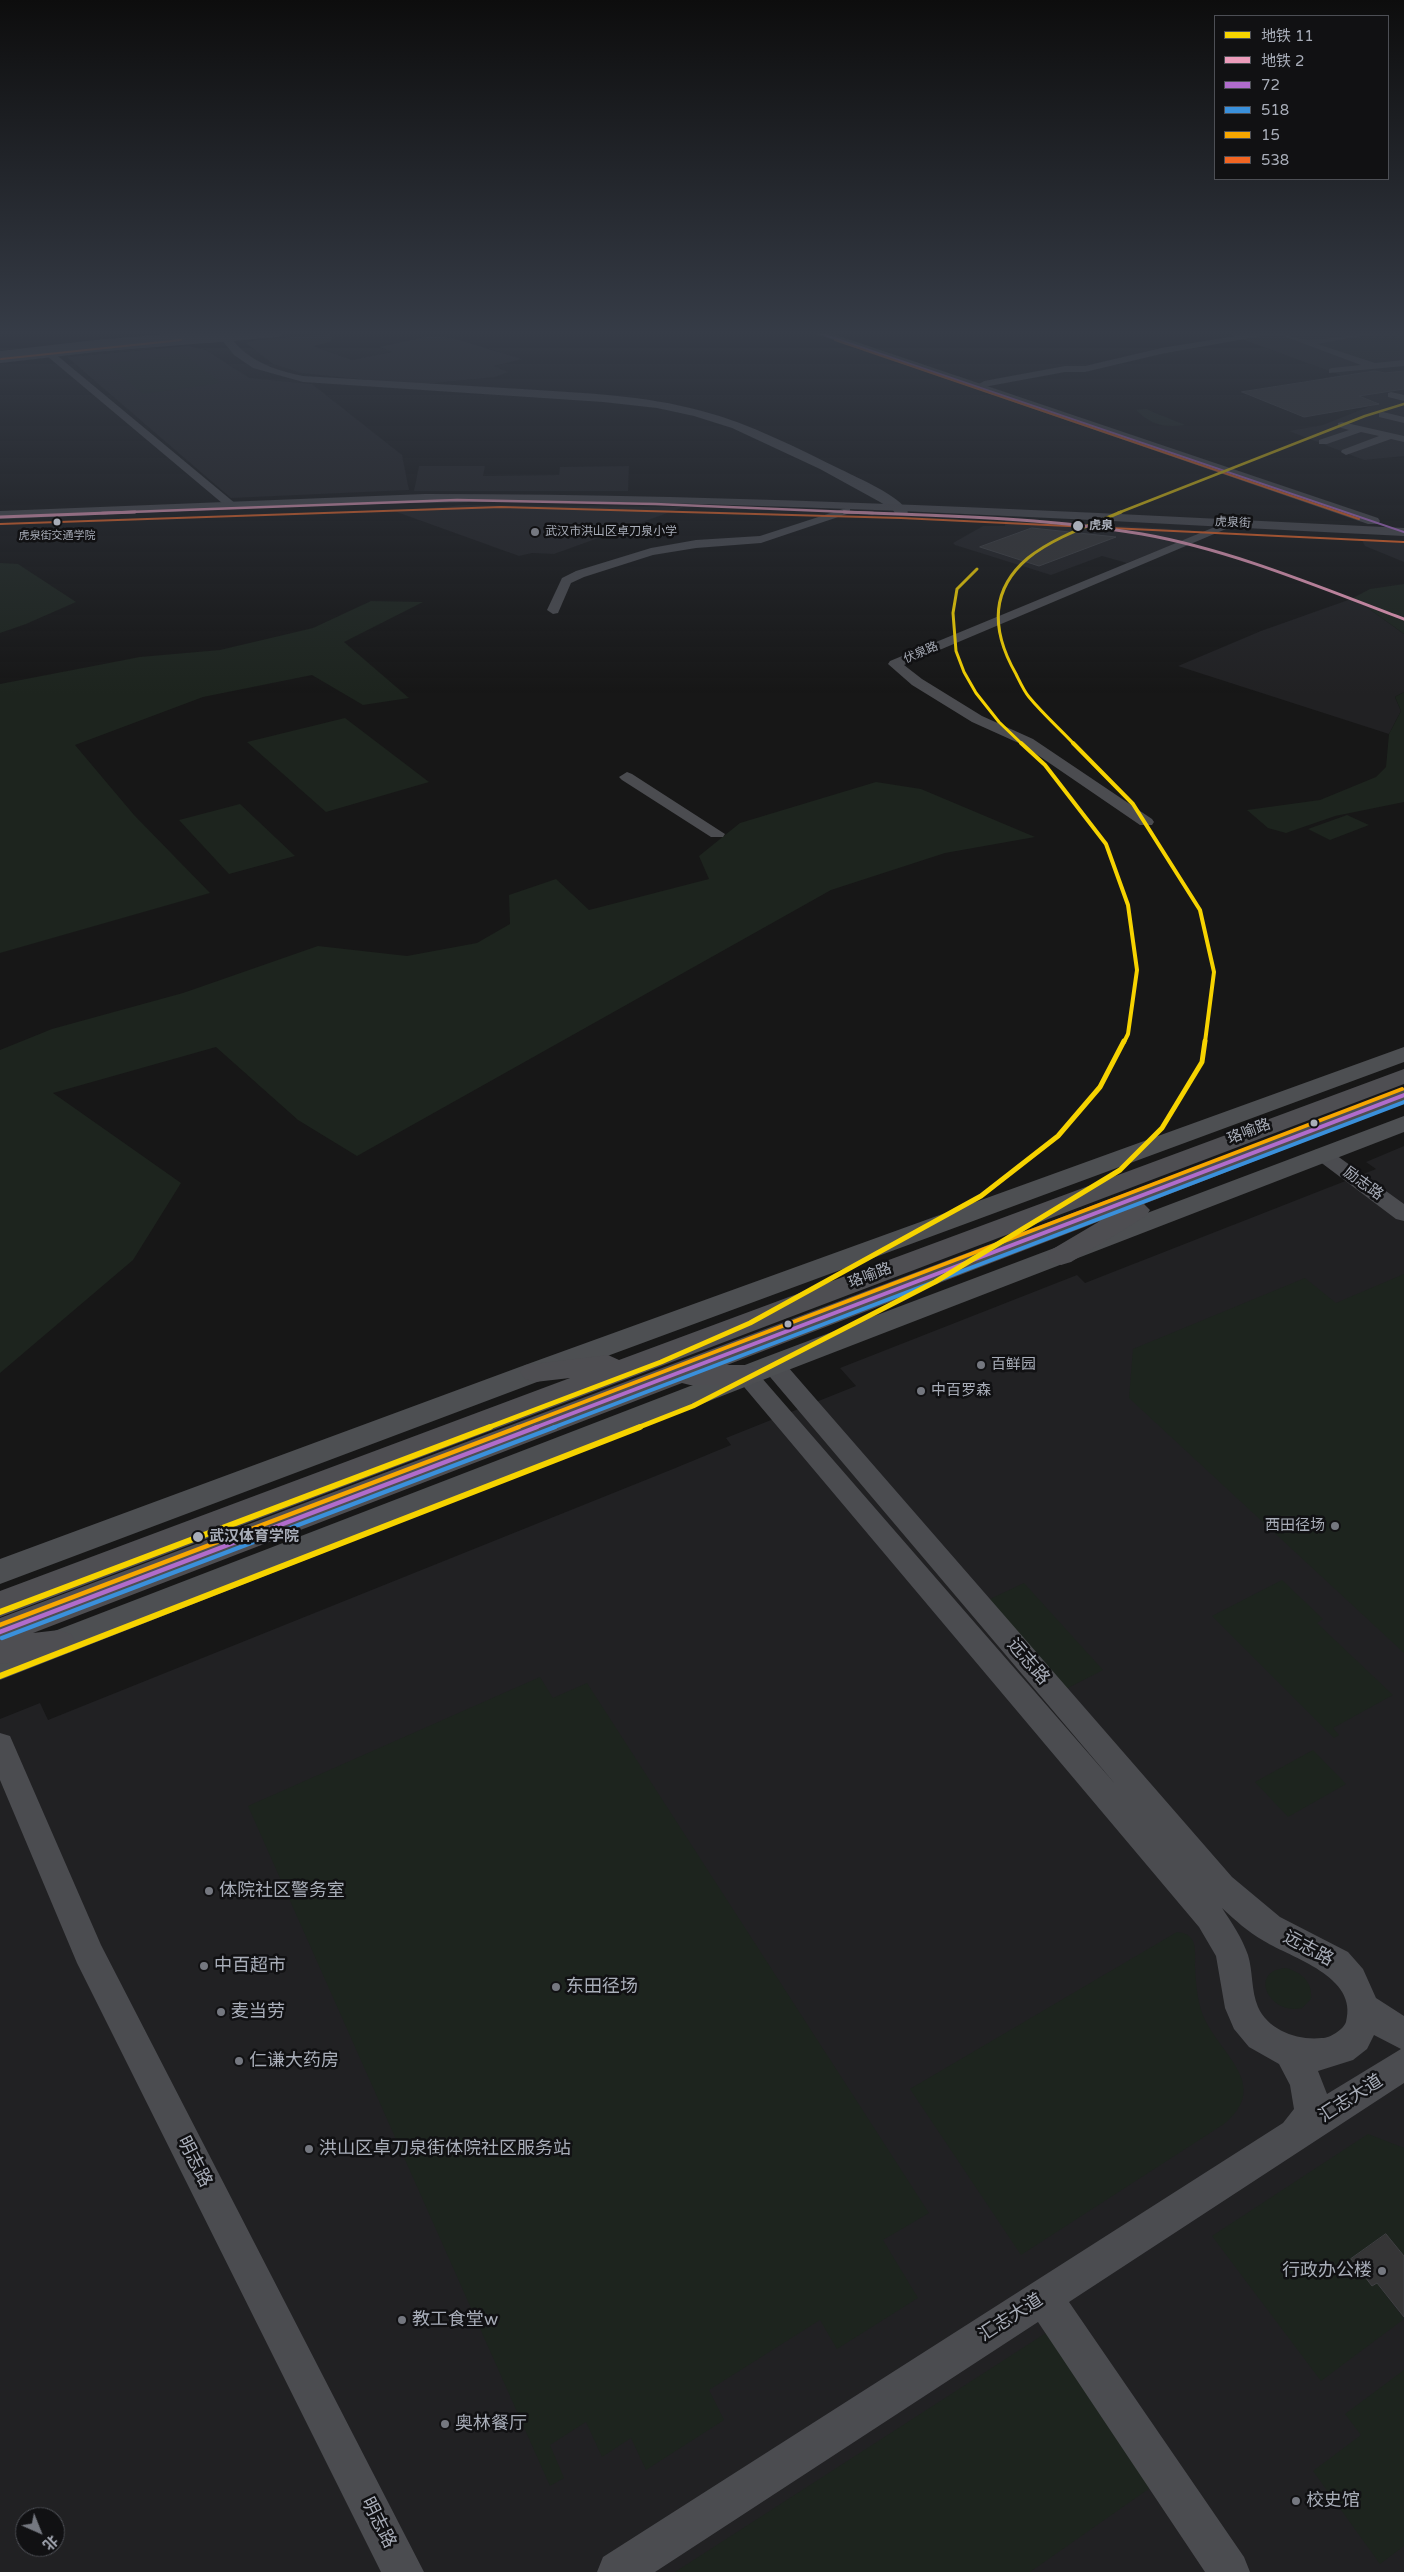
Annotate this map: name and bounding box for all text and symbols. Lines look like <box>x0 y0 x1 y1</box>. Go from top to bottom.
legend <box>1214 15 1389 180</box>
text: 地铁 11 <box>1261 27 1314 45</box>
text: 地铁 2 <box>1261 52 1304 70</box>
text: 72 <box>1261 76 1280 94</box>
text: 518 <box>1261 101 1289 119</box>
text: 15 <box>1261 126 1280 144</box>
text: 538 <box>1261 151 1289 169</box>
street label: 虎泉街 <box>1215 515 1251 531</box>
marker: 虎泉街交通学院 <box>52 517 62 527</box>
marker: 虎泉 <box>1071 519 1085 533</box>
place label: 虎泉 <box>1089 519 1113 533</box>
place label: 武汉市洪山区卓刀泉小学 <box>545 525 677 539</box>
marker: 武汉市洪山区卓刀泉小学 <box>529 526 541 538</box>
place label: 虎泉街交通学院 <box>19 529 95 543</box>
street label: 伏泉路 <box>902 639 940 667</box>
street label: 珞喻路 <box>1225 1116 1273 1148</box>
unlabelled marker <box>1309 1118 1319 1128</box>
street label: 励志路 <box>1340 1163 1386 1205</box>
street label: 珞喻路 <box>846 1260 894 1292</box>
unlabelled marker <box>783 1319 793 1329</box>
place label: 百鲜园 <box>991 1356 1036 1374</box>
marker: 百鲜园 <box>975 1359 987 1371</box>
place label: 中百罗森 <box>931 1382 991 1400</box>
marker: 中百罗森 <box>915 1385 927 1397</box>
place label: 西田径场 <box>1265 1517 1325 1535</box>
marker: 西田径场 <box>1329 1520 1341 1532</box>
place label: 武汉体育学院 <box>209 1528 299 1546</box>
marker: 武汉体育学院 <box>191 1530 205 1544</box>
street label: 远志路 <box>1002 1635 1054 1689</box>
place label: 体院社区警务室 <box>219 1880 345 1902</box>
marker: 体院社区警务室 <box>203 1885 215 1897</box>
street label: 远志路 <box>1279 1927 1337 1971</box>
place label: 中百超市 <box>214 1955 286 1977</box>
marker: 中百超市 <box>198 1960 210 1972</box>
place label: 东田径场 <box>566 1976 638 1998</box>
marker: 东田径场 <box>550 1981 562 1993</box>
place label: 麦当劳 <box>231 2001 285 2023</box>
marker: 麦当劳 <box>215 2006 227 2018</box>
place label: 仁谦大药房 <box>249 2050 339 2072</box>
marker: 仁谦大药房 <box>233 2055 245 2067</box>
street label: 汇志大道 <box>1315 2070 1387 2128</box>
street label: 明志路 <box>172 2133 216 2191</box>
place label: 洪山区卓刀泉街体院社区服务站 <box>319 2138 571 2160</box>
marker: 洪山区卓刀泉街体院社区服务站 <box>303 2143 315 2155</box>
place label: 行政办公楼 <box>1282 2260 1372 2282</box>
marker: 行政办公楼 <box>1376 2265 1388 2277</box>
street label: 汇志大道 <box>975 2289 1047 2347</box>
place label: 教工食堂w <box>412 2309 498 2331</box>
marker: 教工食堂w <box>396 2314 408 2326</box>
place label: 奥林餐厅 <box>455 2413 527 2435</box>
marker: 奥林餐厅 <box>439 2418 451 2430</box>
place label: 校史馆 <box>1306 2490 1360 2512</box>
street label: 明志路 <box>356 2494 400 2552</box>
marker: 校史馆 <box>1290 2495 1302 2507</box>
north arrow <box>15 2507 65 2557</box>
text: 北 <box>39 2531 61 2553</box>

